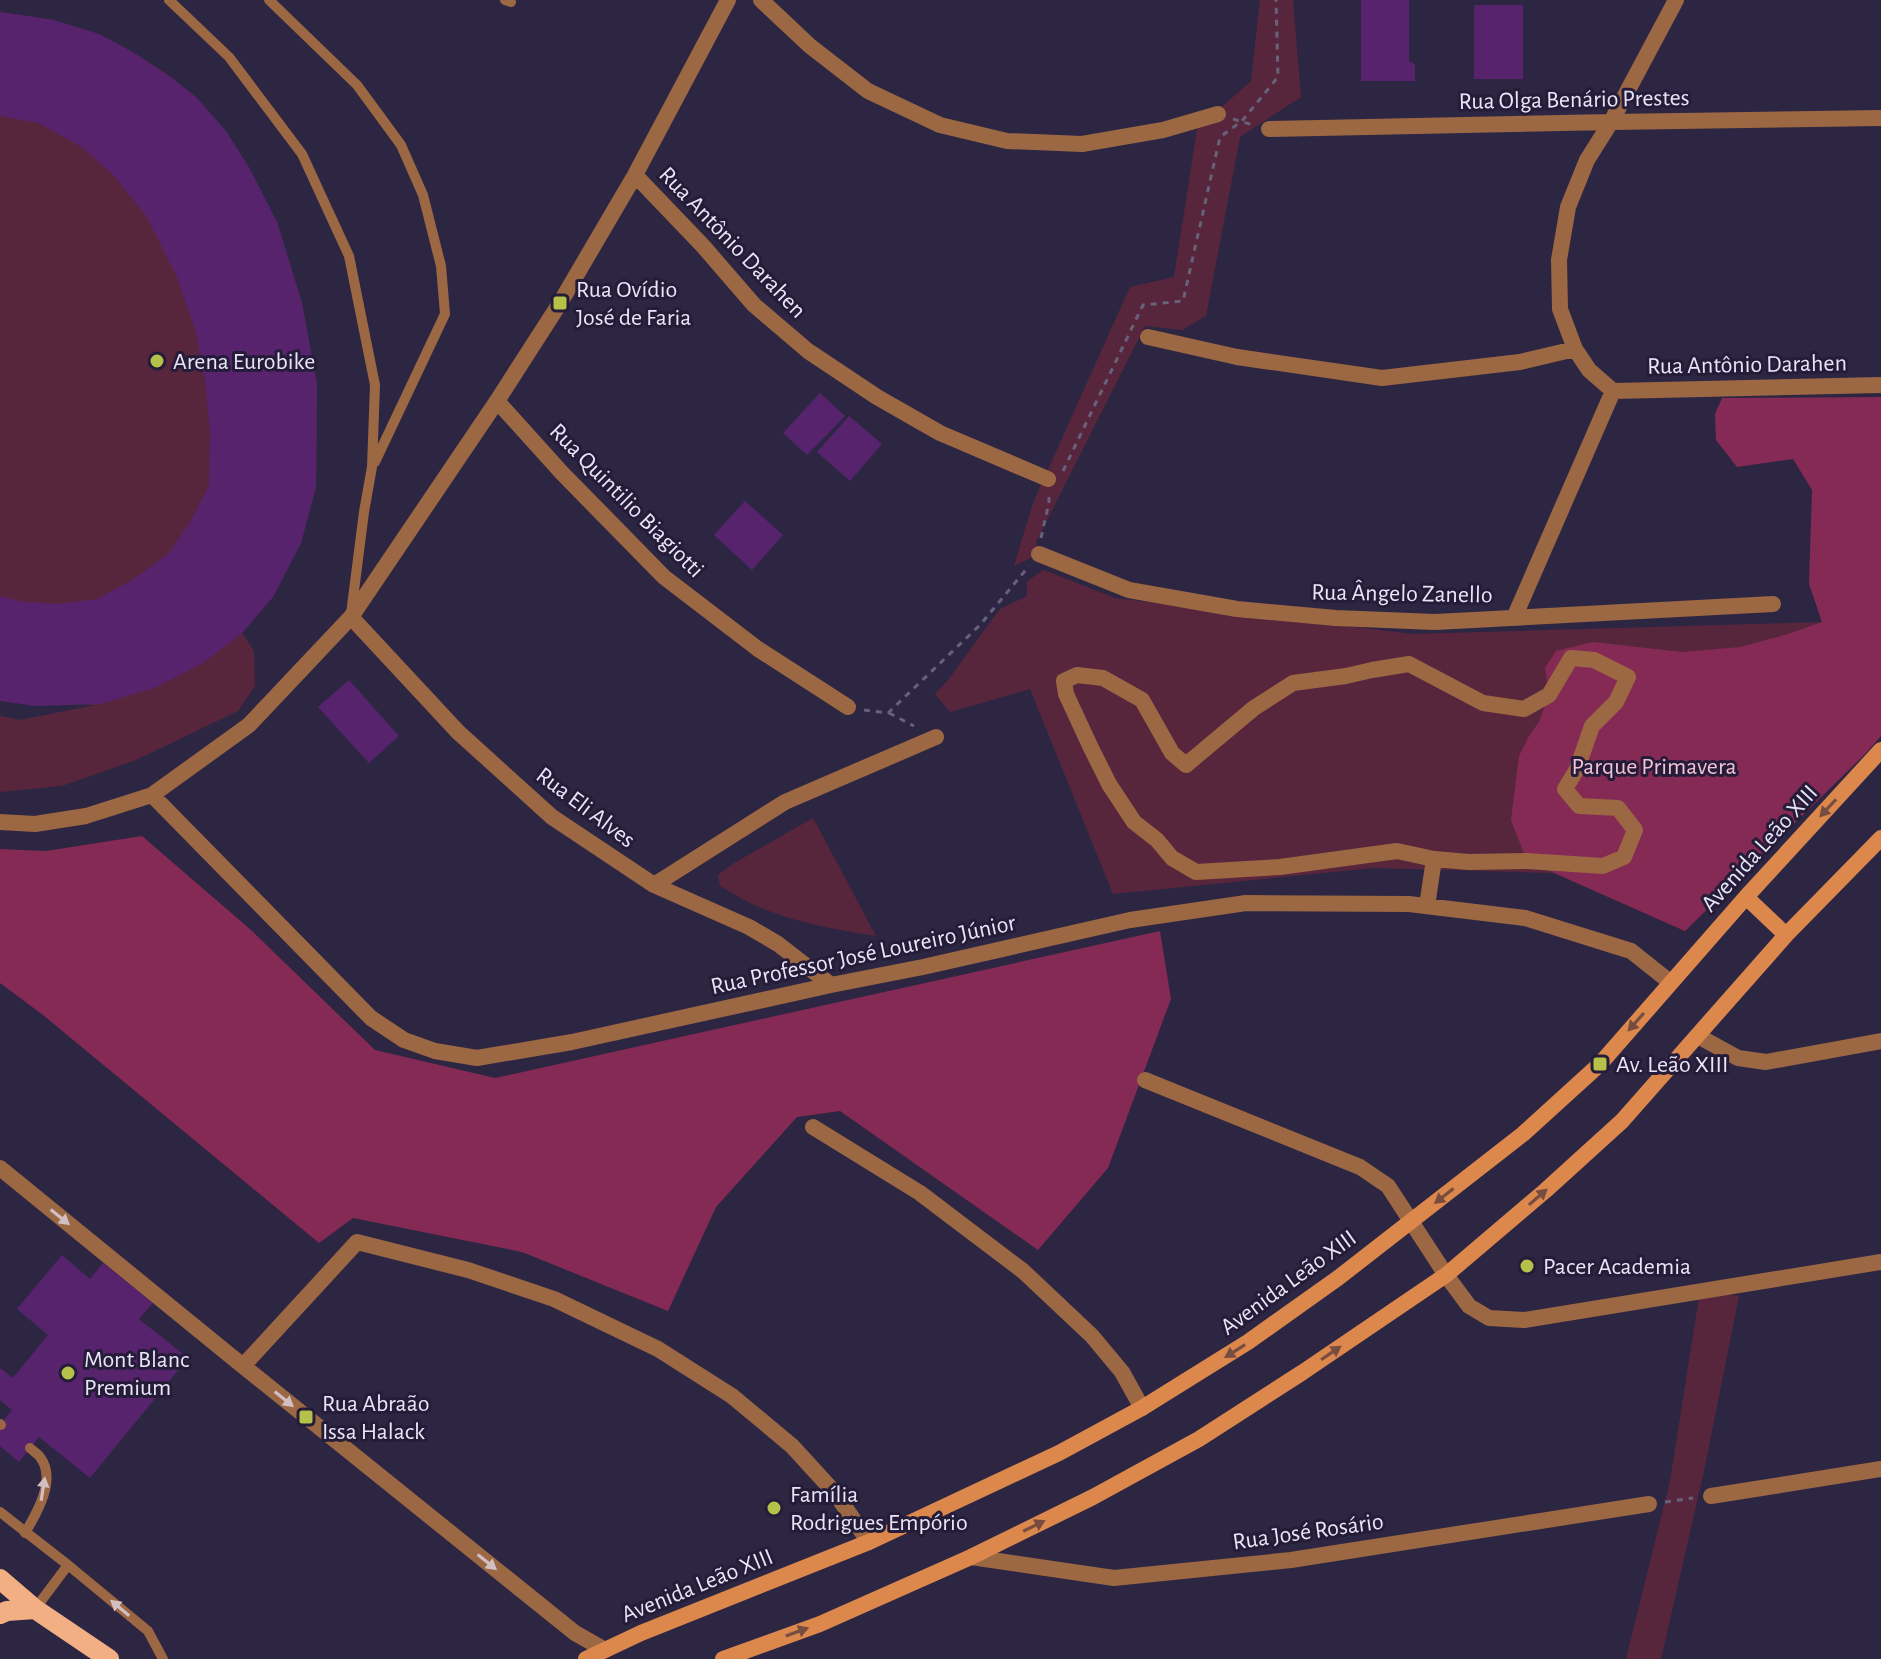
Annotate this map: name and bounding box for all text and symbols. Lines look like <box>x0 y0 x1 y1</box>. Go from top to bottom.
street label: Rua Olga Benário Prestes <box>1458 86 1690 114</box>
street label: Rua Antônio Darahen <box>654 162 810 323</box>
place label: Rua Ovídio José de Faria <box>576 278 691 330</box>
marker: Rua Ovídio José de Faria <box>551 294 569 312</box>
place label: Arena Eurobike <box>173 350 315 374</box>
street label: Rua Antônio Darahen <box>1647 351 1847 379</box>
marker: Arena Eurobike <box>148 352 166 370</box>
street label: Rua Quintilio Biagiotti <box>545 419 708 582</box>
street label: Rua Ângelo Zanello <box>1311 578 1493 608</box>
park label: Parque Primavera <box>1571 755 1737 779</box>
street label: Rua Eli Alves <box>531 763 639 853</box>
street label: Avenida Leão XIII <box>1697 781 1823 917</box>
one-way arrow <box>1820 798 1838 817</box>
street label: Rua Professor José Loureiro Júnior <box>709 911 1018 999</box>
one-way arrow <box>1627 1012 1645 1031</box>
place label: Av. Leão XIII <box>1616 1053 1728 1077</box>
marker: Av. Leão XIII <box>1591 1055 1609 1073</box>
one-way arrow <box>1434 1188 1454 1204</box>
one-way arrow <box>1528 1188 1548 1206</box>
one-way arrow <box>50 1209 71 1226</box>
street label: Avenida Leão XIII <box>1216 1226 1361 1340</box>
place label: Pacer Academia <box>1543 1255 1691 1279</box>
marker: Pacer Academia <box>1518 1257 1536 1275</box>
one-way arrow <box>1224 1343 1246 1357</box>
one-way arrow <box>1320 1346 1341 1361</box>
place label: Mont Blanc Premium <box>84 1348 189 1400</box>
marker: Mont Blanc Premium <box>59 1364 77 1382</box>
one-way arrow <box>274 1390 294 1407</box>
place label: Rua Abraão Issa Halack <box>322 1392 430 1444</box>
marker: Rua Abraão Issa Halack <box>297 1408 315 1426</box>
one-way arrow <box>37 1477 50 1502</box>
place label: Família Rodrigues Empório <box>790 1483 968 1535</box>
marker: Família Rodrigues Empório <box>765 1499 783 1517</box>
street label: Rua José Rosário <box>1231 1510 1385 1554</box>
one-way arrow <box>1022 1519 1045 1533</box>
street label: Avenida Leão XIII <box>618 1545 777 1627</box>
one-way arrow <box>477 1553 497 1569</box>
one-way arrow <box>111 1600 131 1617</box>
one-way arrow <box>785 1625 809 1638</box>

